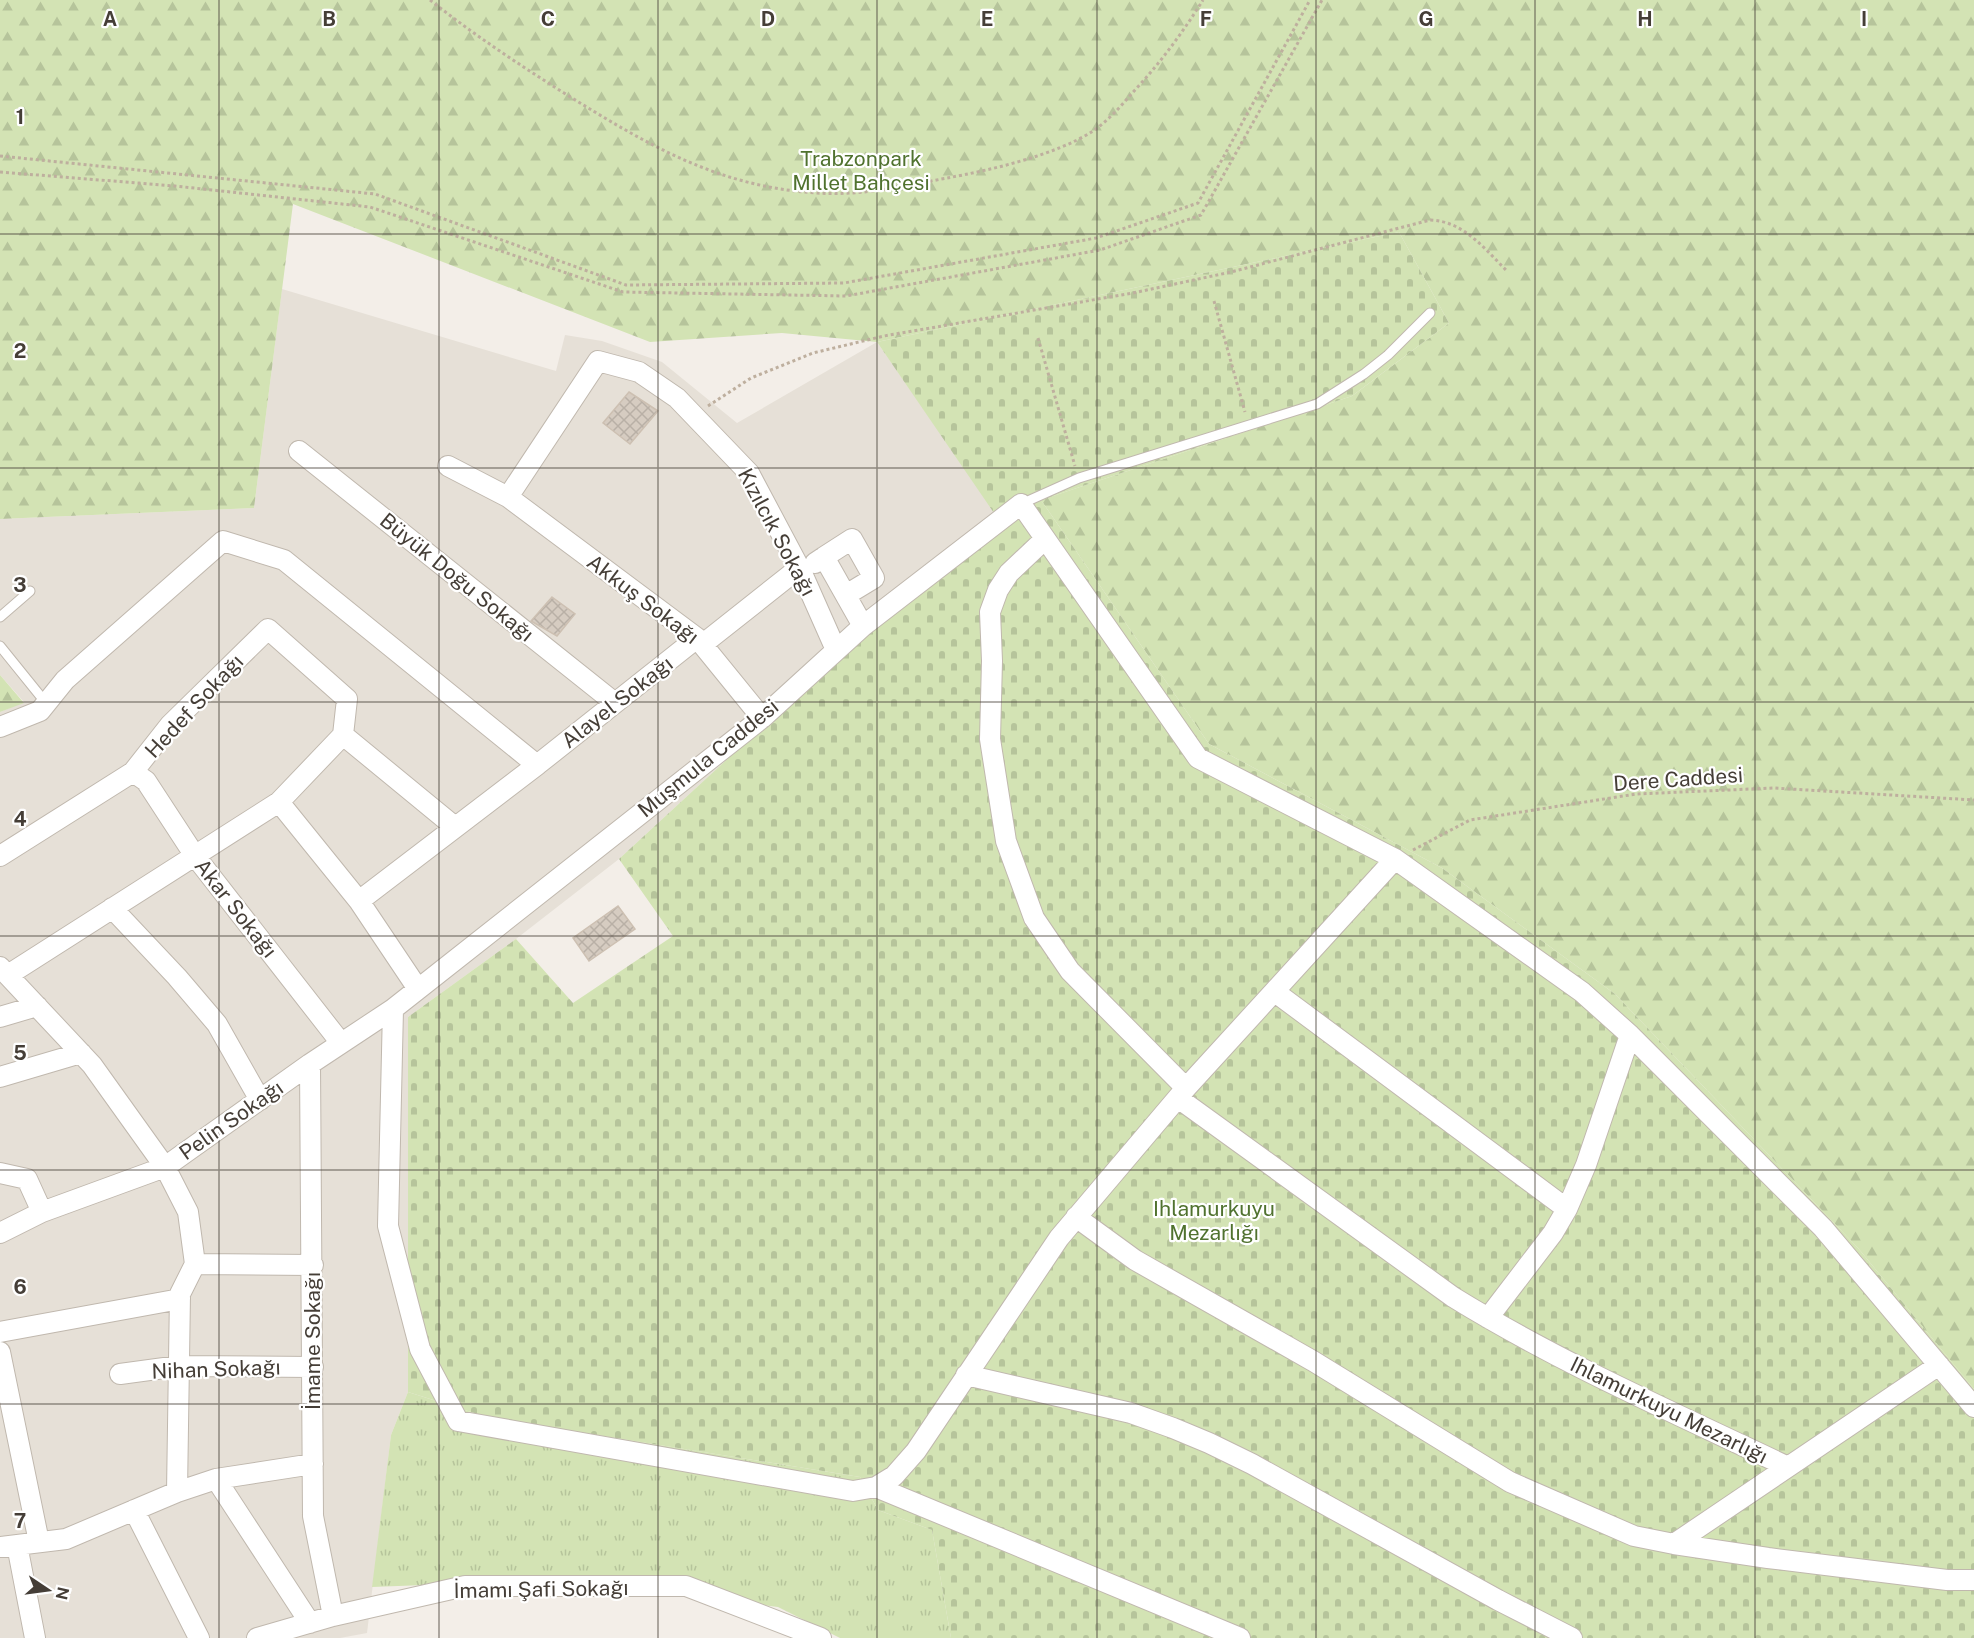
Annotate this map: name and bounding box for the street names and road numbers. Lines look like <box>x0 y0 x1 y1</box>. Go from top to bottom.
street label: Kızılcık Sokağı <box>733 464 821 600</box>
street label: Büyük Doğu Sokağı <box>375 507 539 647</box>
street label: Akkuş Sokağı <box>582 549 704 649</box>
street label: Hedef Sokağı <box>140 649 248 763</box>
street label: Alayel Sokağı <box>556 651 678 753</box>
street label: Muşmula Caddesi <box>633 694 783 822</box>
street label: Dere Caddesi <box>1612 762 1744 796</box>
street label: Akar Sokağı <box>190 854 282 962</box>
street label: Pelin Sokağı <box>174 1075 288 1165</box>
street label: İmame Sokağı <box>300 1272 325 1410</box>
street label: Ihlamurkuyu Mezarlığı <box>1566 1351 1772 1469</box>
street label: Nihan Sokağı <box>151 1354 281 1384</box>
street label: İmamı Şafi Sokağı <box>453 1575 629 1603</box>

